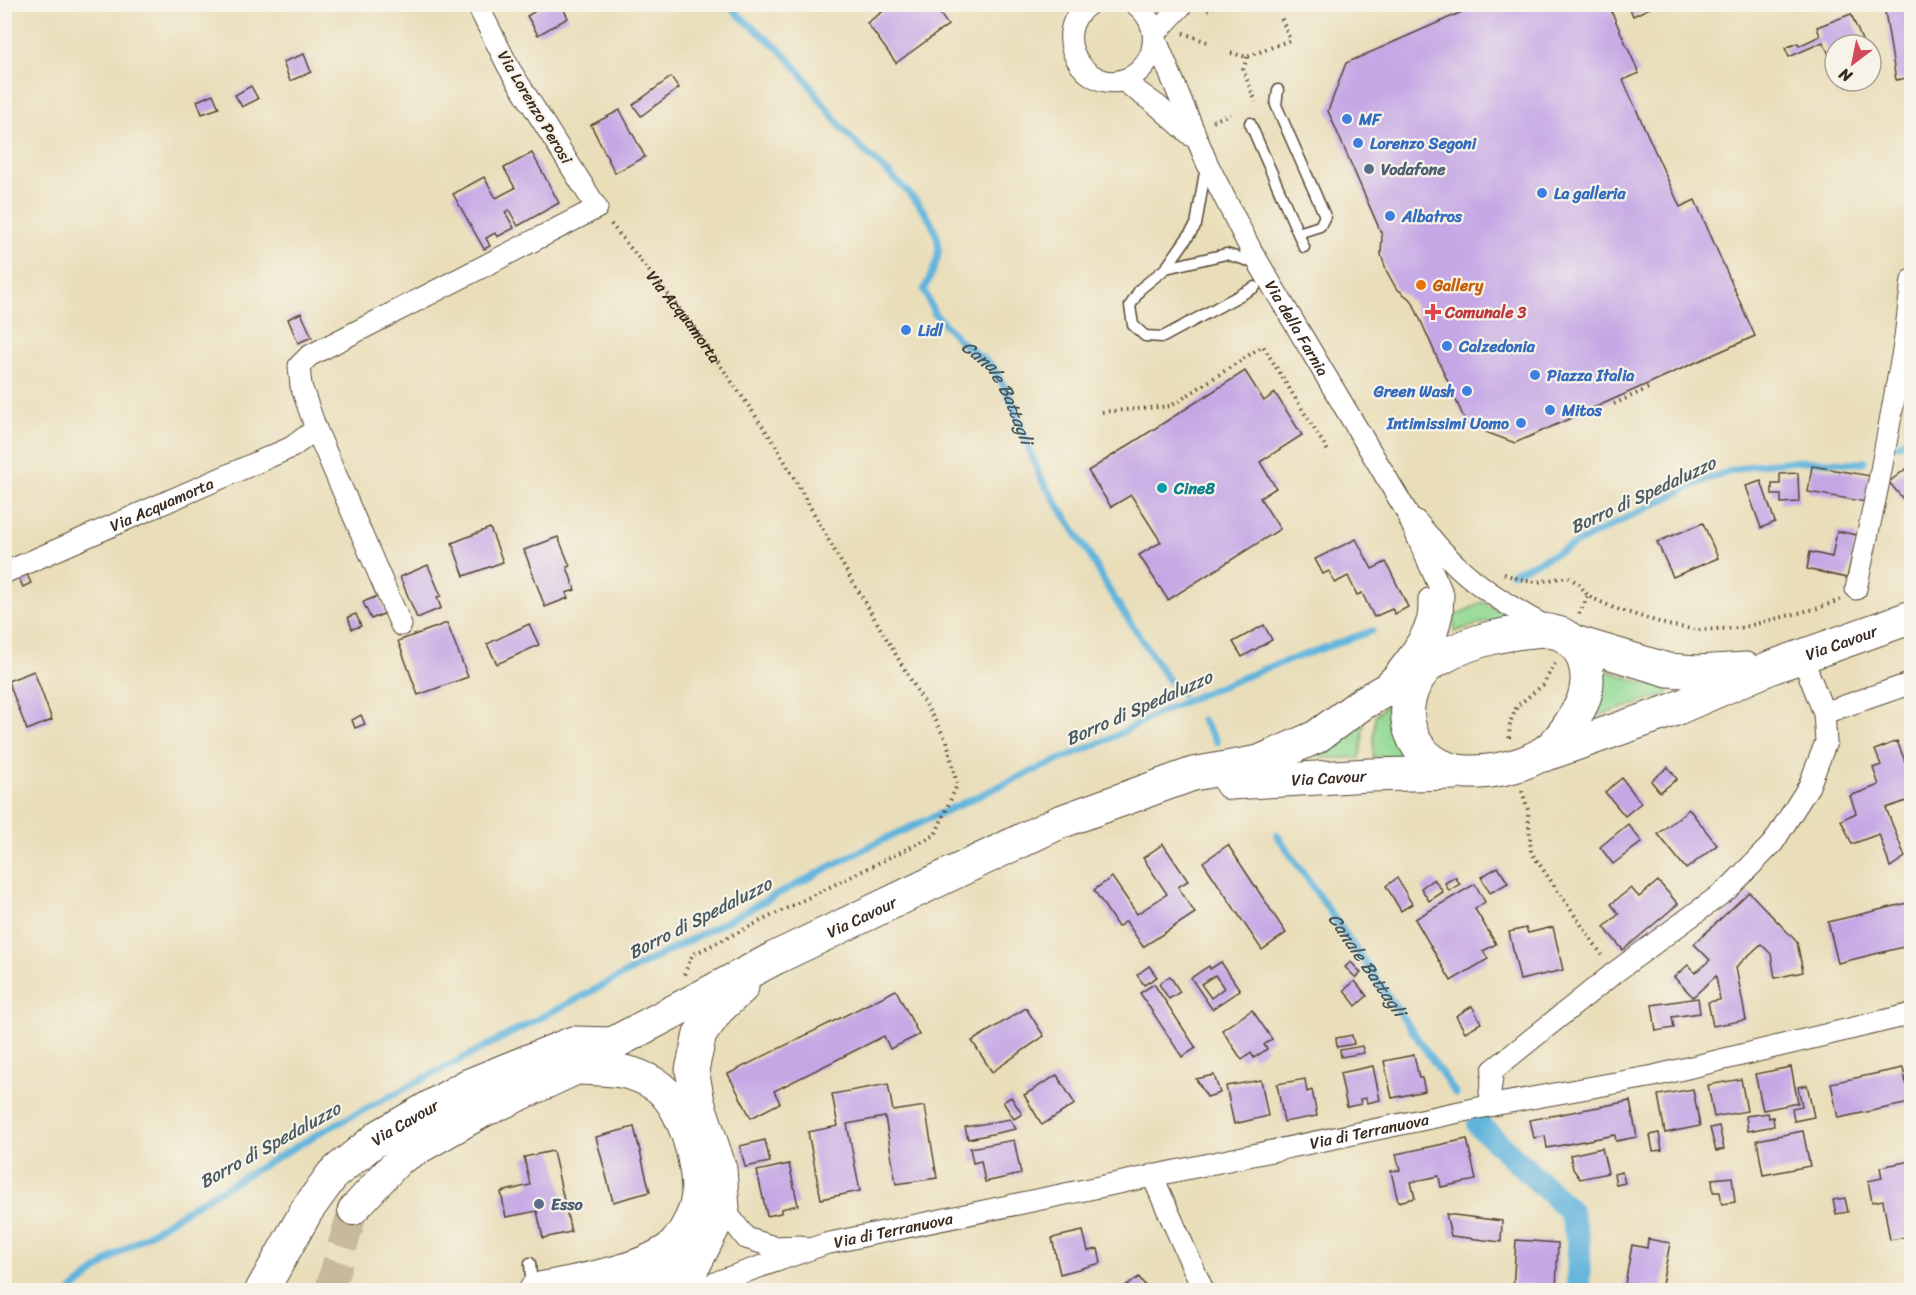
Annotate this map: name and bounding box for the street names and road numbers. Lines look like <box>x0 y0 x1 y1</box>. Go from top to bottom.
street label: Via Lorenzo Perosi <box>489 44 581 170</box>
street label: Via Acquamorta <box>639 263 729 369</box>
street label: Via della Farnia <box>1257 274 1337 382</box>
street label: Via Acquamorta <box>105 469 218 540</box>
street label: Via Cavour <box>1801 616 1883 669</box>
street label: Via Cavour <box>1291 761 1369 794</box>
street label: Via Cavour <box>821 887 903 946</box>
street label: Via Cavour <box>364 1090 446 1153</box>
street label: Via di Terranuova <box>1307 1104 1432 1157</box>
street label: Via di Terranuova <box>831 1203 956 1256</box>

